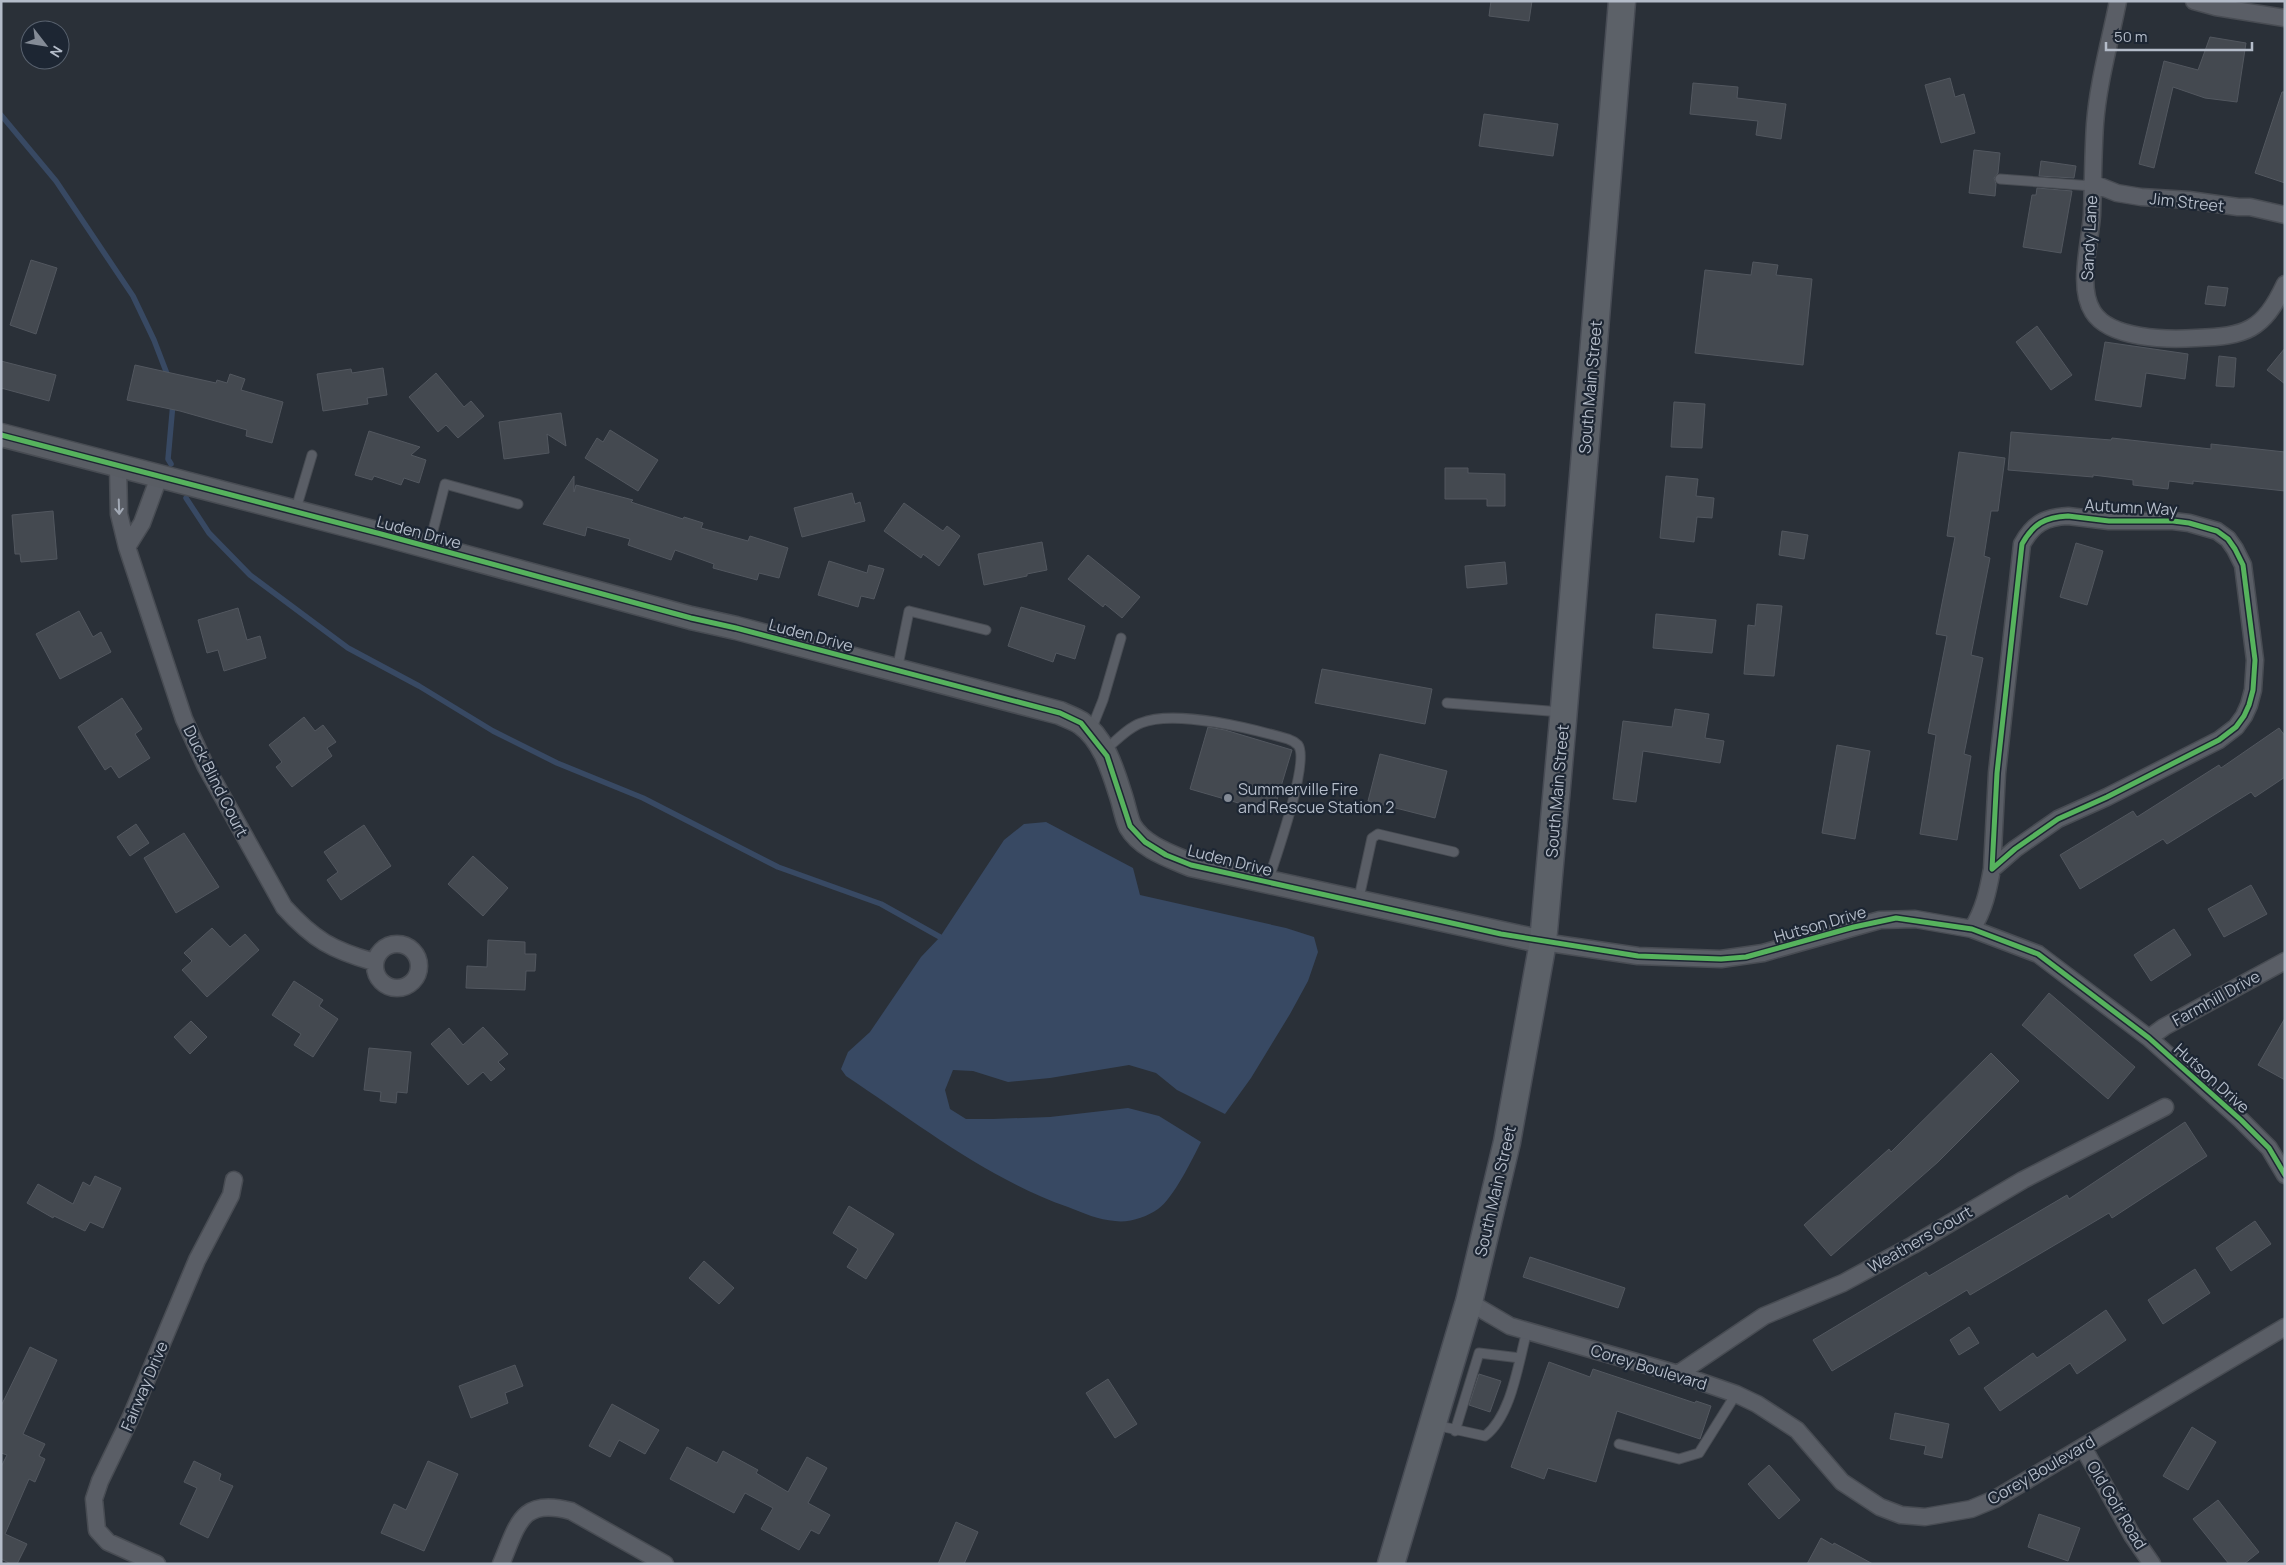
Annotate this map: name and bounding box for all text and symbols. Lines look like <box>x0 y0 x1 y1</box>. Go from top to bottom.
north arrow <box>20 20 70 70</box>
scale bar <box>2106 20 2252 52</box>
text: 50 m <box>2114 26 2148 47</box>
text: N <box>46 43 67 61</box>
street label: Jim Street <box>2149 187 2225 217</box>
street label: Sandy Lane <box>2076 195 2102 281</box>
street label: South Main Street <box>1573 319 1607 455</box>
street label: Autumn Way <box>2084 494 2179 520</box>
one-way arrow <box>114 498 124 515</box>
street label: Luden Drive <box>374 510 464 554</box>
street label: Luden Drive <box>766 613 856 657</box>
street label: Duck Blind Court <box>178 722 254 840</box>
street label: South Main Street <box>1540 723 1574 859</box>
place label: Summerville Fire and Rescue Station 2 <box>1238 778 1394 818</box>
marker: Summerville Fire and Rescue Station 2 <box>1222 792 1234 804</box>
street label: Luden Drive <box>1185 839 1275 881</box>
street label: Hutson Drive <box>1771 900 1869 948</box>
street label: Farmhill Drive <box>2168 965 2264 1031</box>
street label: Hutson Drive <box>2169 1038 2255 1118</box>
street label: South Main Street <box>1469 1123 1521 1259</box>
street label: Weathers Court <box>1864 1200 1976 1278</box>
street label: Fairway Drive <box>115 1338 173 1434</box>
street label: Corey Boulevard <box>1588 1339 1710 1395</box>
street label: Corey Boulevard <box>1983 1430 2099 1510</box>
street label: Old Golf Road <box>2082 1457 2152 1553</box>

